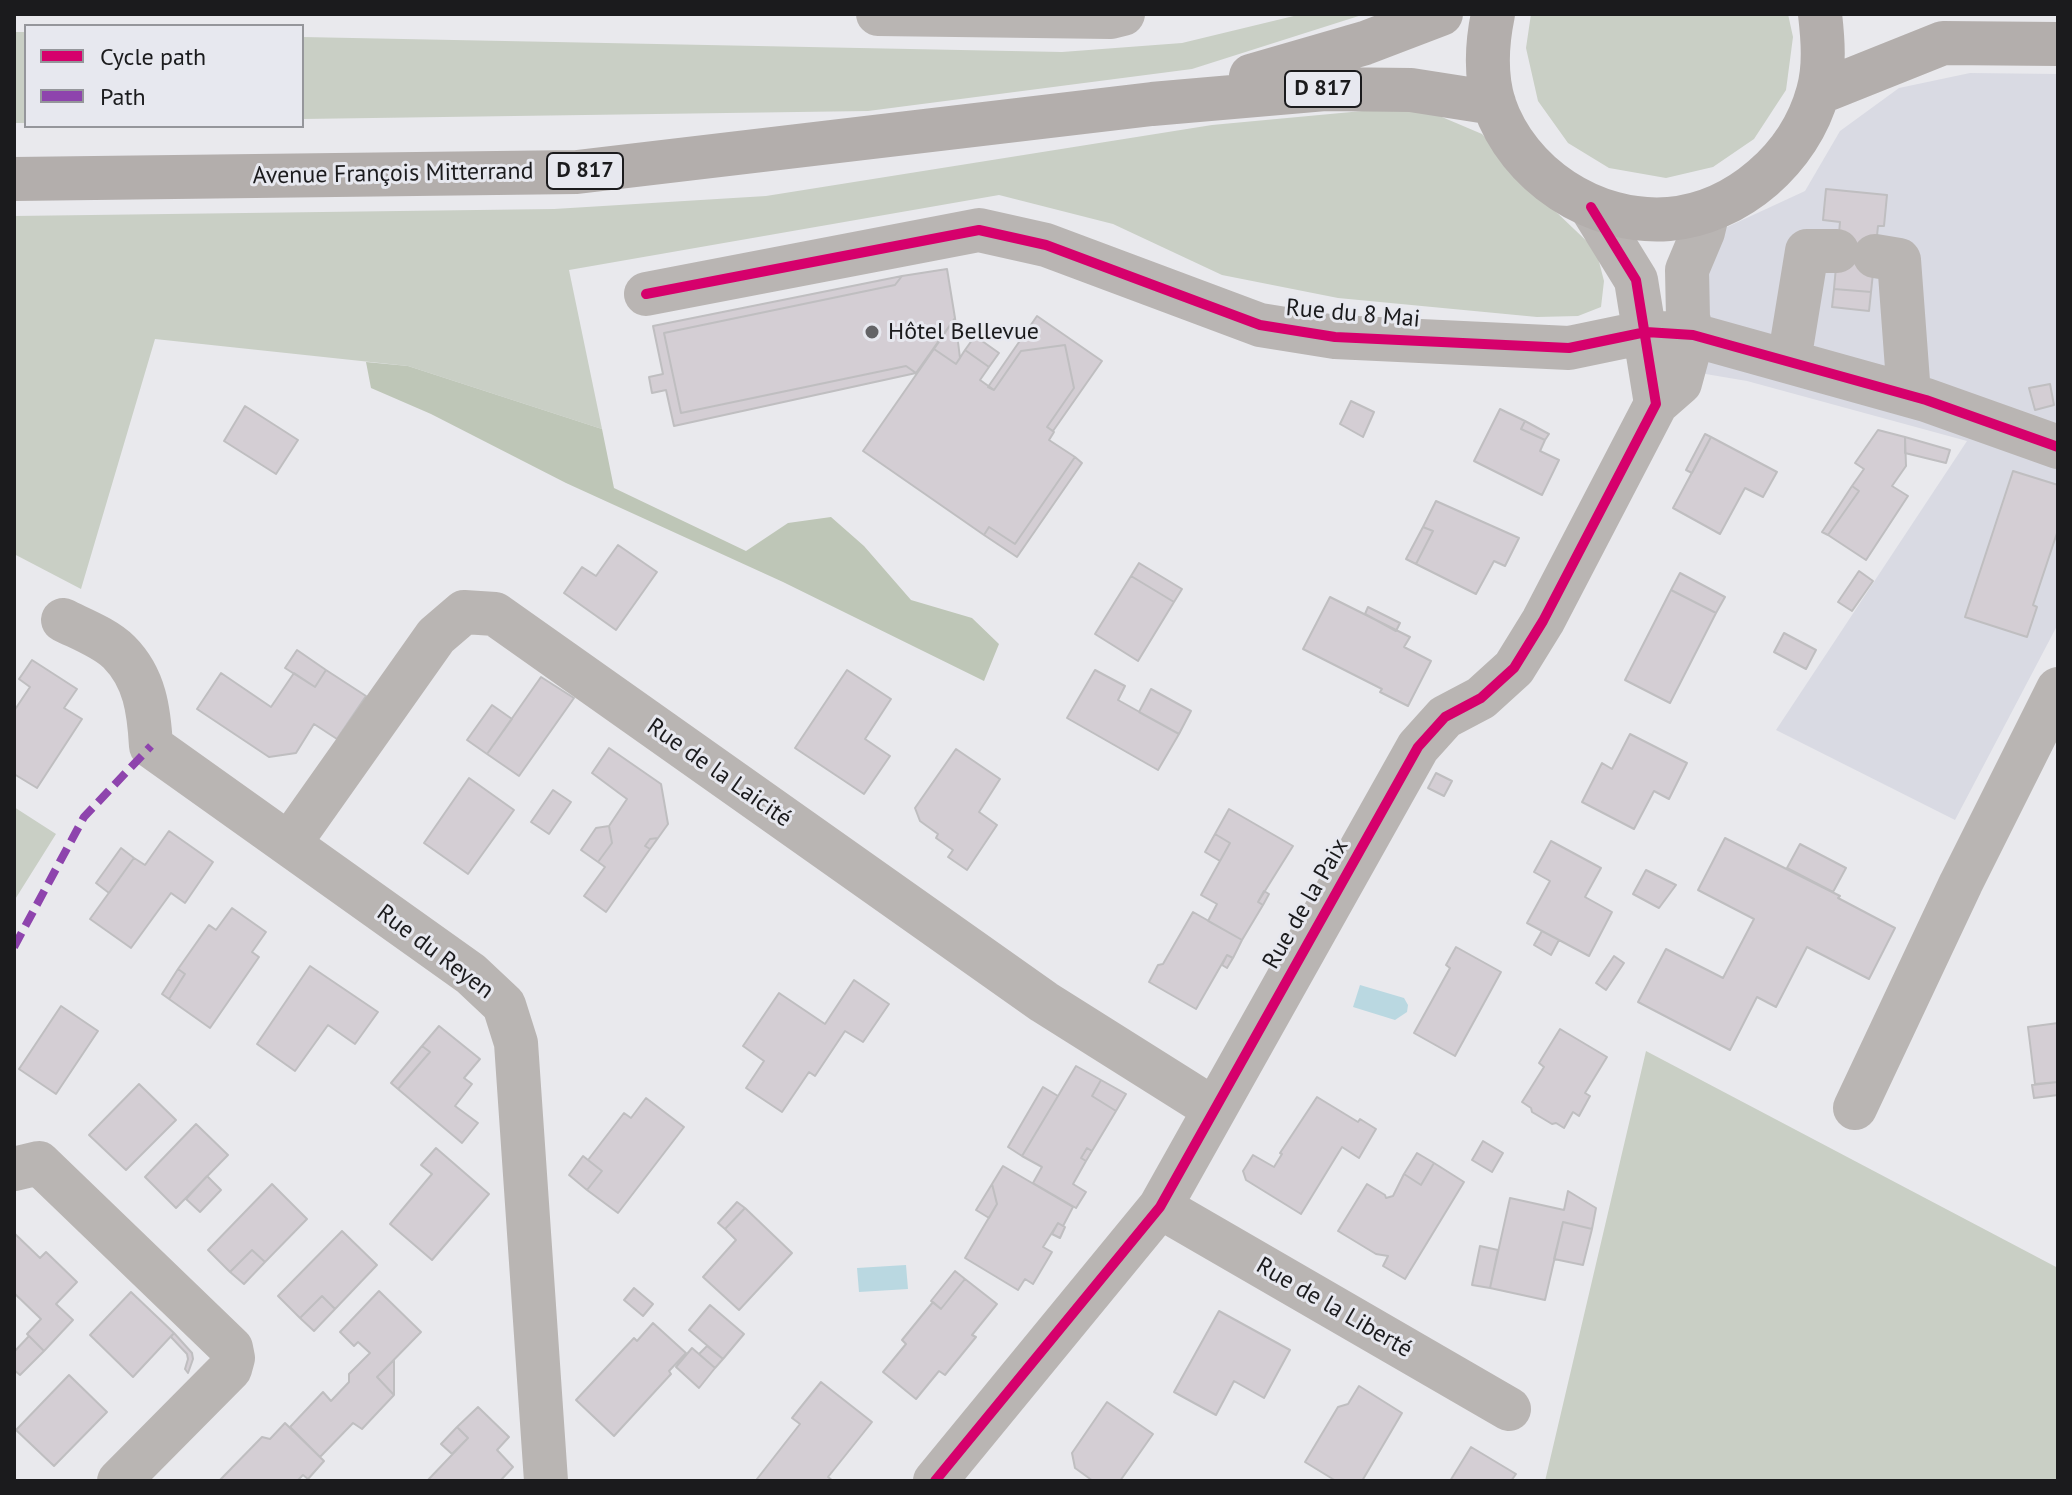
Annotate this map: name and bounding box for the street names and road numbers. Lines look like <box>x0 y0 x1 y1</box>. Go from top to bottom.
road number: D 817 <box>1285 71 1361 107</box>
road number: D 817 <box>547 153 623 189</box>
street label: Avenue François Mitterrand <box>252 157 534 191</box>
street label: Rue du 8 Mai <box>1285 294 1421 334</box>
street label: Rue de la Laicité <box>641 712 797 834</box>
street label: Rue de la Paix <box>1257 834 1355 974</box>
street label: Rue du Reyen <box>371 899 499 1005</box>
street label: Rue de la Liberté <box>1251 1252 1417 1364</box>

